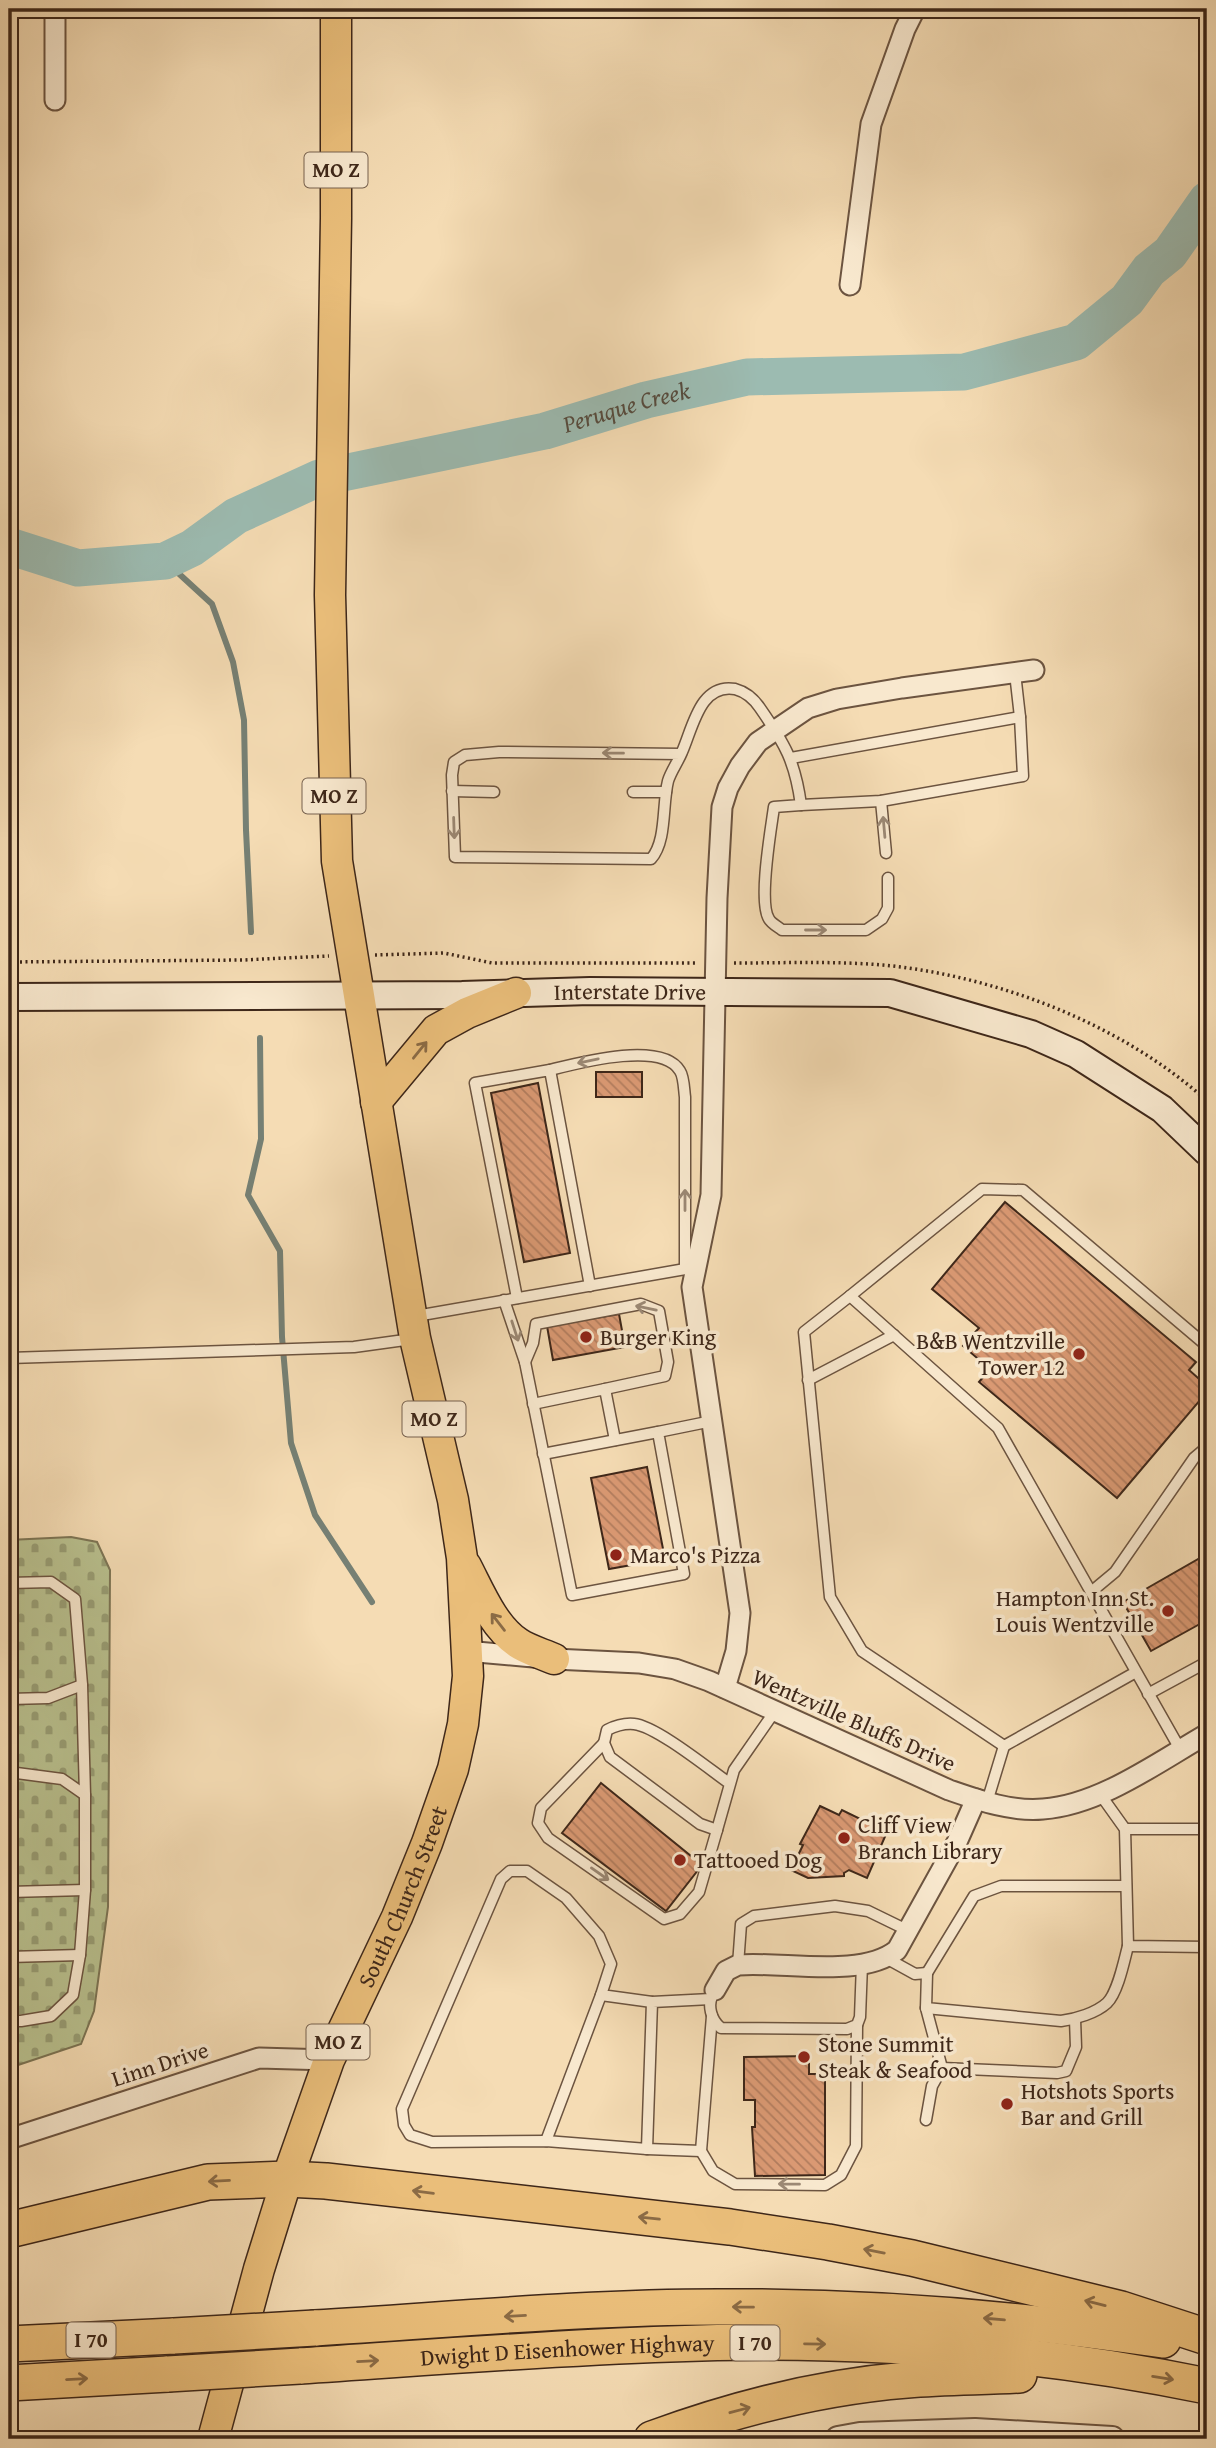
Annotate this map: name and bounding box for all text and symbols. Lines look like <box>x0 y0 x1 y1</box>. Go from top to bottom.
road number: MO Z <box>304 152 368 188</box>
water label: Peruque Creek <box>557 373 693 442</box>
one-way arrow <box>602 746 625 760</box>
road number: MO Z <box>302 778 366 814</box>
one-way arrow <box>447 816 460 839</box>
one-way arrow <box>877 816 890 839</box>
one-way arrow <box>804 923 827 937</box>
street label: Interstate Drive <box>553 974 706 1008</box>
one-way arrow <box>412 1041 428 1059</box>
one-way arrow <box>578 1055 600 1068</box>
one-way arrow <box>678 1189 692 1212</box>
one-way arrow <box>635 1301 657 1314</box>
one-way arrow <box>510 1319 523 1341</box>
place label: Burger King <box>600 1320 717 1353</box>
place label: B&B Wentzville Tower 12 <box>916 1324 1065 1383</box>
marker: Burger King <box>578 1329 594 1345</box>
marker: B&B Wentzville Tower 12 <box>1071 1346 1087 1362</box>
road number: MO Z <box>402 1402 466 1436</box>
place label: Marco's Pizza <box>630 1538 761 1571</box>
marker: Marco's Pizza <box>608 1547 624 1563</box>
place label: Hampton Inn St. Louis Wentzville <box>996 1581 1154 1640</box>
marker: Hampton Inn St. Louis Wentzville <box>1160 1603 1176 1619</box>
one-way arrow <box>491 1613 506 1631</box>
street label: Wentzville Bluffs Drive <box>747 1660 961 1779</box>
street label: South Church Street <box>349 1801 455 1993</box>
place label: Cliff View Branch Library <box>858 1808 1003 1867</box>
marker: Cliff View Branch Library <box>836 1830 852 1846</box>
place label: Tattooed Dog <box>694 1843 822 1876</box>
marker: Tattooed Dog <box>672 1852 688 1868</box>
one-way arrow <box>590 1867 609 1881</box>
road number: MO Z <box>306 2024 370 2060</box>
place label: Stone Summit Steak & Seafood <box>818 2027 973 2086</box>
street label: Linn Drive <box>107 2032 213 2095</box>
marker: Stone Summit Steak & Seafood <box>796 2049 812 2065</box>
place label: Hotshots Sports Bar and Grill <box>1021 2074 1174 2133</box>
marker: Hotshots Sports Bar and Grill <box>999 2096 1015 2112</box>
one-way arrow <box>208 2175 231 2188</box>
one-way arrow <box>778 2178 801 2191</box>
one-way arrow <box>412 2185 435 2198</box>
one-way arrow <box>638 2211 661 2224</box>
one-way arrow <box>863 2243 886 2257</box>
one-way arrow <box>1084 2296 1107 2309</box>
one-way arrow <box>731 2300 754 2314</box>
one-way arrow <box>505 2310 527 2323</box>
one-way arrow <box>983 2312 1006 2325</box>
road number: I 70 <box>66 2322 116 2358</box>
street label: Dwight D Eisenhower Highway <box>419 2326 715 2374</box>
road number: I 70 <box>730 2326 780 2360</box>
one-way arrow <box>804 2337 827 2351</box>
one-way arrow <box>356 2355 379 2368</box>
one-way arrow <box>1152 2372 1174 2385</box>
one-way arrow <box>65 2373 88 2386</box>
one-way arrow <box>728 2403 751 2416</box>

